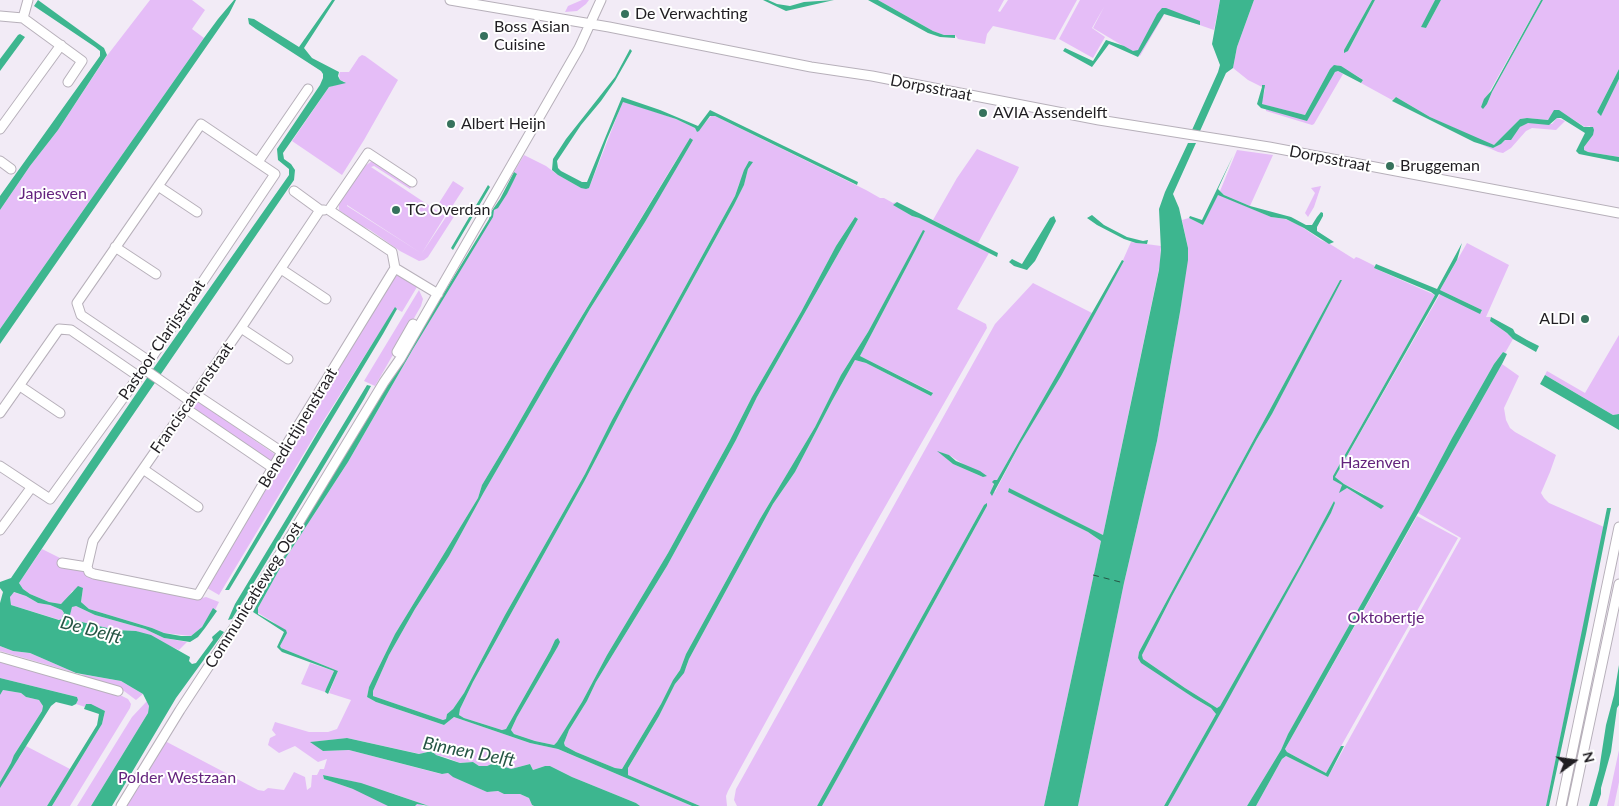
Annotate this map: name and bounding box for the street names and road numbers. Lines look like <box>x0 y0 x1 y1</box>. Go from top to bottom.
street label: Dorpsstraat <box>889 71 973 105</box>
street label: Dorpsstraat <box>1288 142 1372 176</box>
street label: Pastoor Clarijsstraat <box>115 276 209 404</box>
street label: Franciscanenstraat <box>147 339 237 457</box>
street label: Benedictijnenstraat <box>255 365 341 491</box>
street label: Communicatieweg Oost <box>201 518 307 672</box>

